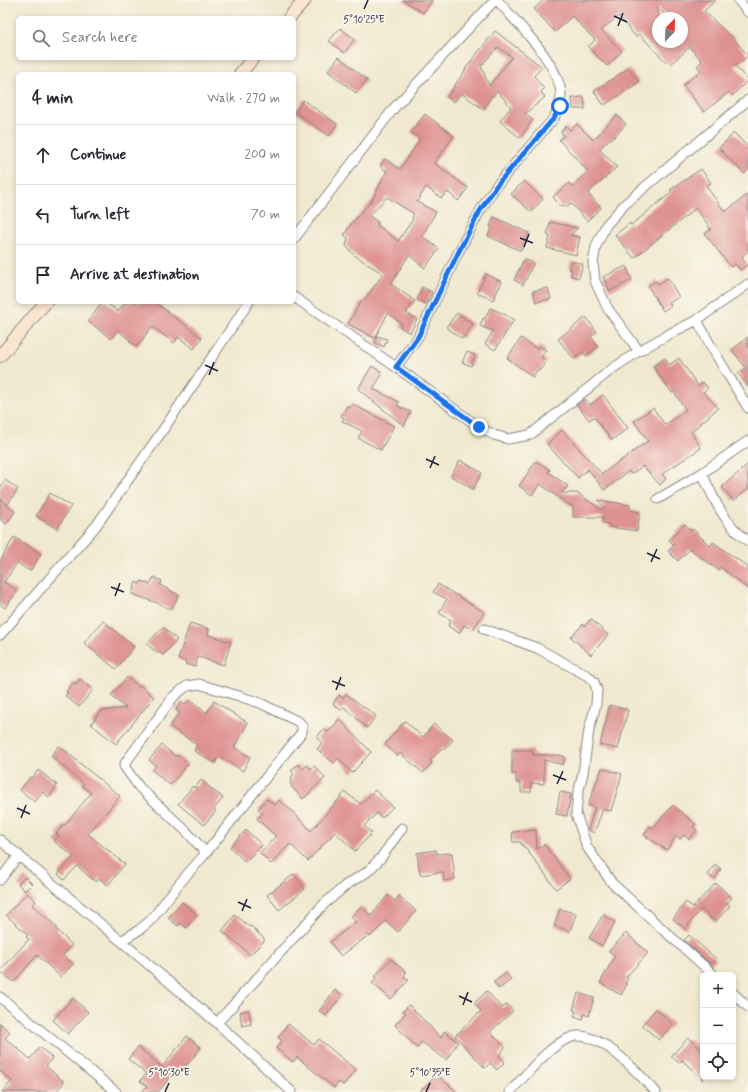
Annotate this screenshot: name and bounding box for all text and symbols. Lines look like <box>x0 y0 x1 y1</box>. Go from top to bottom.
north arrow <box>652 12 688 48</box>
text: 5°10'25"E <box>343 13 385 27</box>
search box <box>16 16 296 60</box>
icon: search <box>30 27 52 49</box>
text: Search here <box>62 28 138 48</box>
text: 4 min <box>32 87 73 109</box>
text: Walk · 270 m <box>207 90 280 107</box>
route start <box>551 97 569 115</box>
icon: ahead <box>32 144 54 166</box>
text: Continue <box>70 145 126 165</box>
text: 200 m <box>245 146 280 163</box>
icon: left <box>32 204 54 226</box>
text: Turn left <box>70 205 130 225</box>
text: 70 m <box>251 206 280 223</box>
icon: arrive <box>32 264 54 286</box>
text: Arrive at destination <box>70 265 199 285</box>
route end <box>470 418 488 436</box>
map controls <box>700 972 736 1080</box>
button: + <box>700 972 736 1008</box>
button: − <box>700 1008 736 1044</box>
button: locate <box>700 1044 736 1080</box>
text: 5°10'30"E <box>148 1066 190 1080</box>
text: 5°10'35"E <box>409 1066 451 1080</box>

